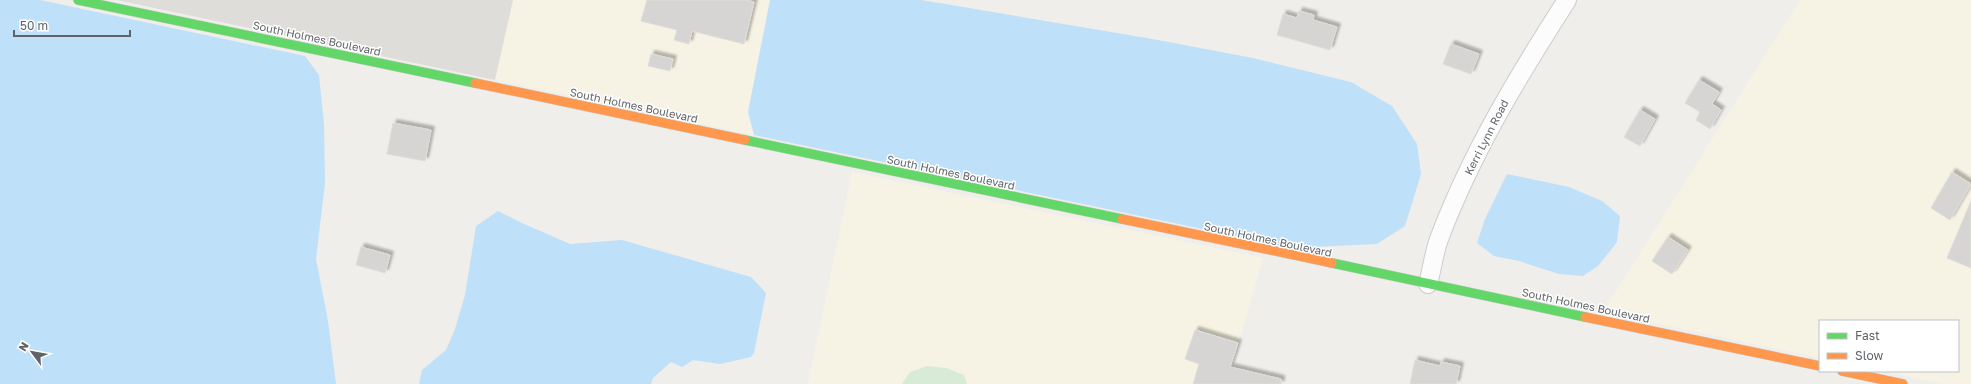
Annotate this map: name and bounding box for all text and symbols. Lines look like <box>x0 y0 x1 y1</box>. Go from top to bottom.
scale bar <box>14 12 130 38</box>
text: 50 m <box>20 18 48 33</box>
street label: South Holmes Boulevard <box>252 18 382 58</box>
street label: South Holmes Boulevard <box>569 85 699 125</box>
street label: Kerri Lynn Road <box>1461 97 1511 177</box>
street label: South Holmes Boulevard <box>886 152 1016 192</box>
street label: South Holmes Boulevard <box>1203 219 1333 259</box>
street label: South Holmes Boulevard <box>1521 285 1651 325</box>
legend <box>1819 320 1959 372</box>
text: Fast <box>1855 328 1880 343</box>
north arrow <box>12 332 52 372</box>
text: N <box>15 339 31 353</box>
text: Slow <box>1855 348 1883 363</box>

